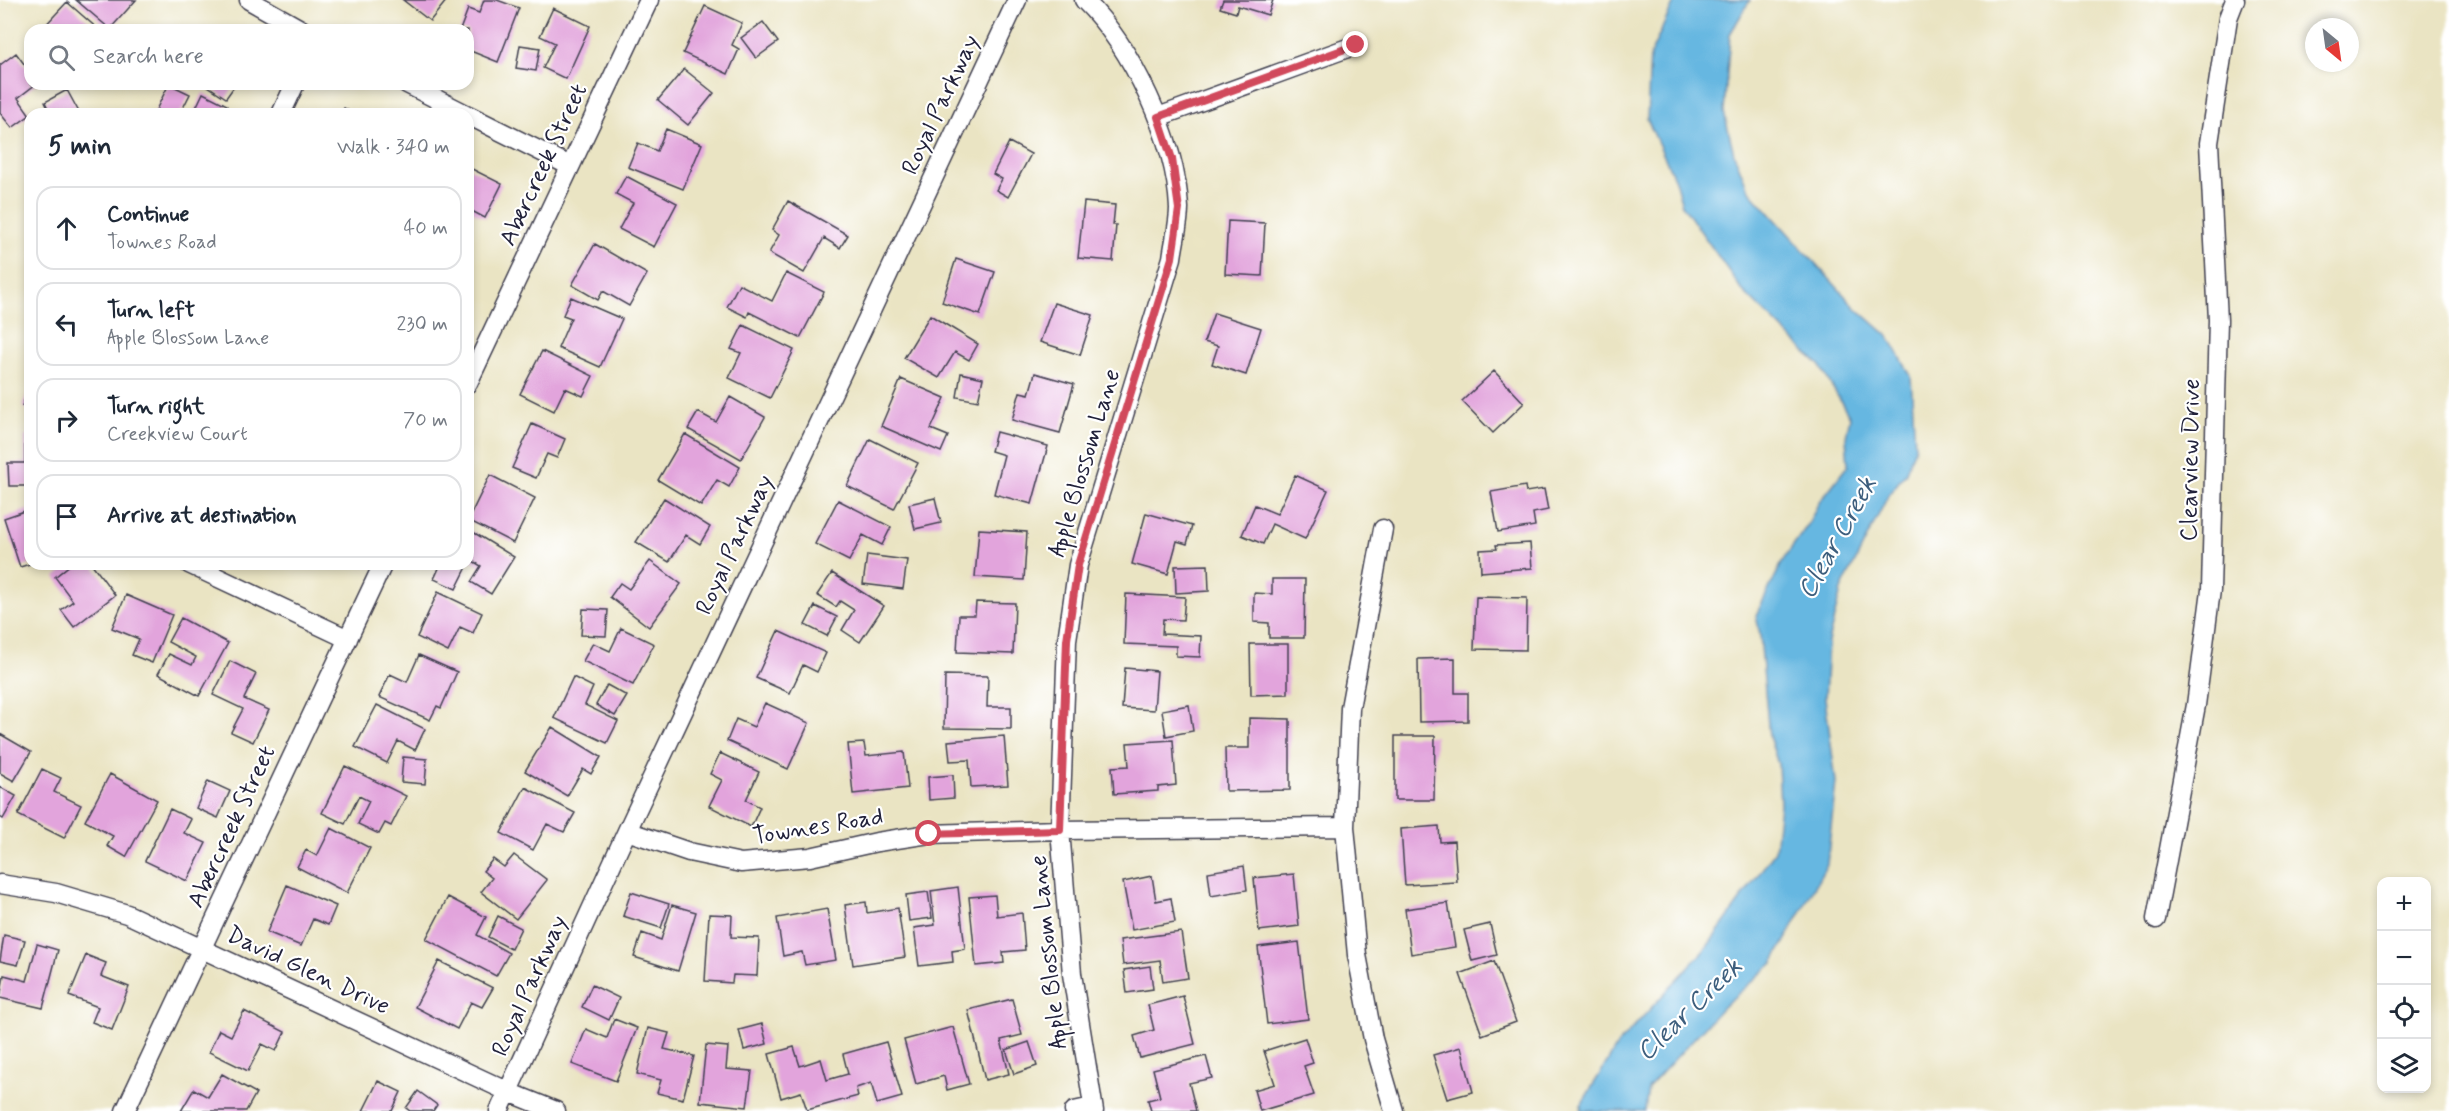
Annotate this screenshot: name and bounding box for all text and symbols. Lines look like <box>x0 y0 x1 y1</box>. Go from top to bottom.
north arrow <box>2305 18 2359 72</box>
search box <box>24 24 474 90</box>
street label: Royal Parkway <box>895 30 987 180</box>
route end <box>1342 31 1368 57</box>
icon: search <box>45 41 78 74</box>
text: Search here <box>93 43 204 71</box>
street label: Abercreek Street <box>493 79 595 251</box>
text: 5 min <box>48 130 112 164</box>
text: Walk · 340 m <box>337 134 450 161</box>
text: Continue <box>107 201 189 229</box>
icon: ahead <box>50 212 83 245</box>
text: 40 m <box>404 215 448 242</box>
text: Townes Road <box>107 229 217 256</box>
text: Turn left <box>107 297 195 325</box>
icon: left <box>50 308 83 341</box>
text: 230 m <box>396 311 448 338</box>
text: Apple Blossom Lane <box>107 325 269 352</box>
street label: Apple Blossom Lane <box>1042 365 1131 562</box>
street label: Clearview Drive <box>2174 378 2208 542</box>
text: Turn right <box>107 393 205 421</box>
icon: right <box>50 404 83 437</box>
text: 70 m <box>403 407 448 434</box>
text: Creekview Court <box>107 421 248 448</box>
street label: Royal Parkway <box>689 470 781 620</box>
water label: Clear Creek <box>1791 471 1886 605</box>
icon: arrive <box>50 500 83 533</box>
text: Arrive at destination <box>107 502 297 530</box>
street label: Abercreek Street <box>181 741 283 913</box>
street label: Townes Road <box>751 801 885 853</box>
route start <box>915 820 941 846</box>
street label: Apple Blossom Lane <box>1023 853 1078 1050</box>
map controls <box>2377 877 2431 1093</box>
button: + <box>2377 877 2431 931</box>
street label: Royal Parkway <box>485 911 575 1061</box>
street label: David Glen Drive <box>221 920 395 1022</box>
button: − <box>2377 931 2431 985</box>
water label: Clear Creek <box>1630 951 1750 1069</box>
button: locate <box>2377 985 2431 1039</box>
button: layers <box>2377 1039 2431 1093</box>

